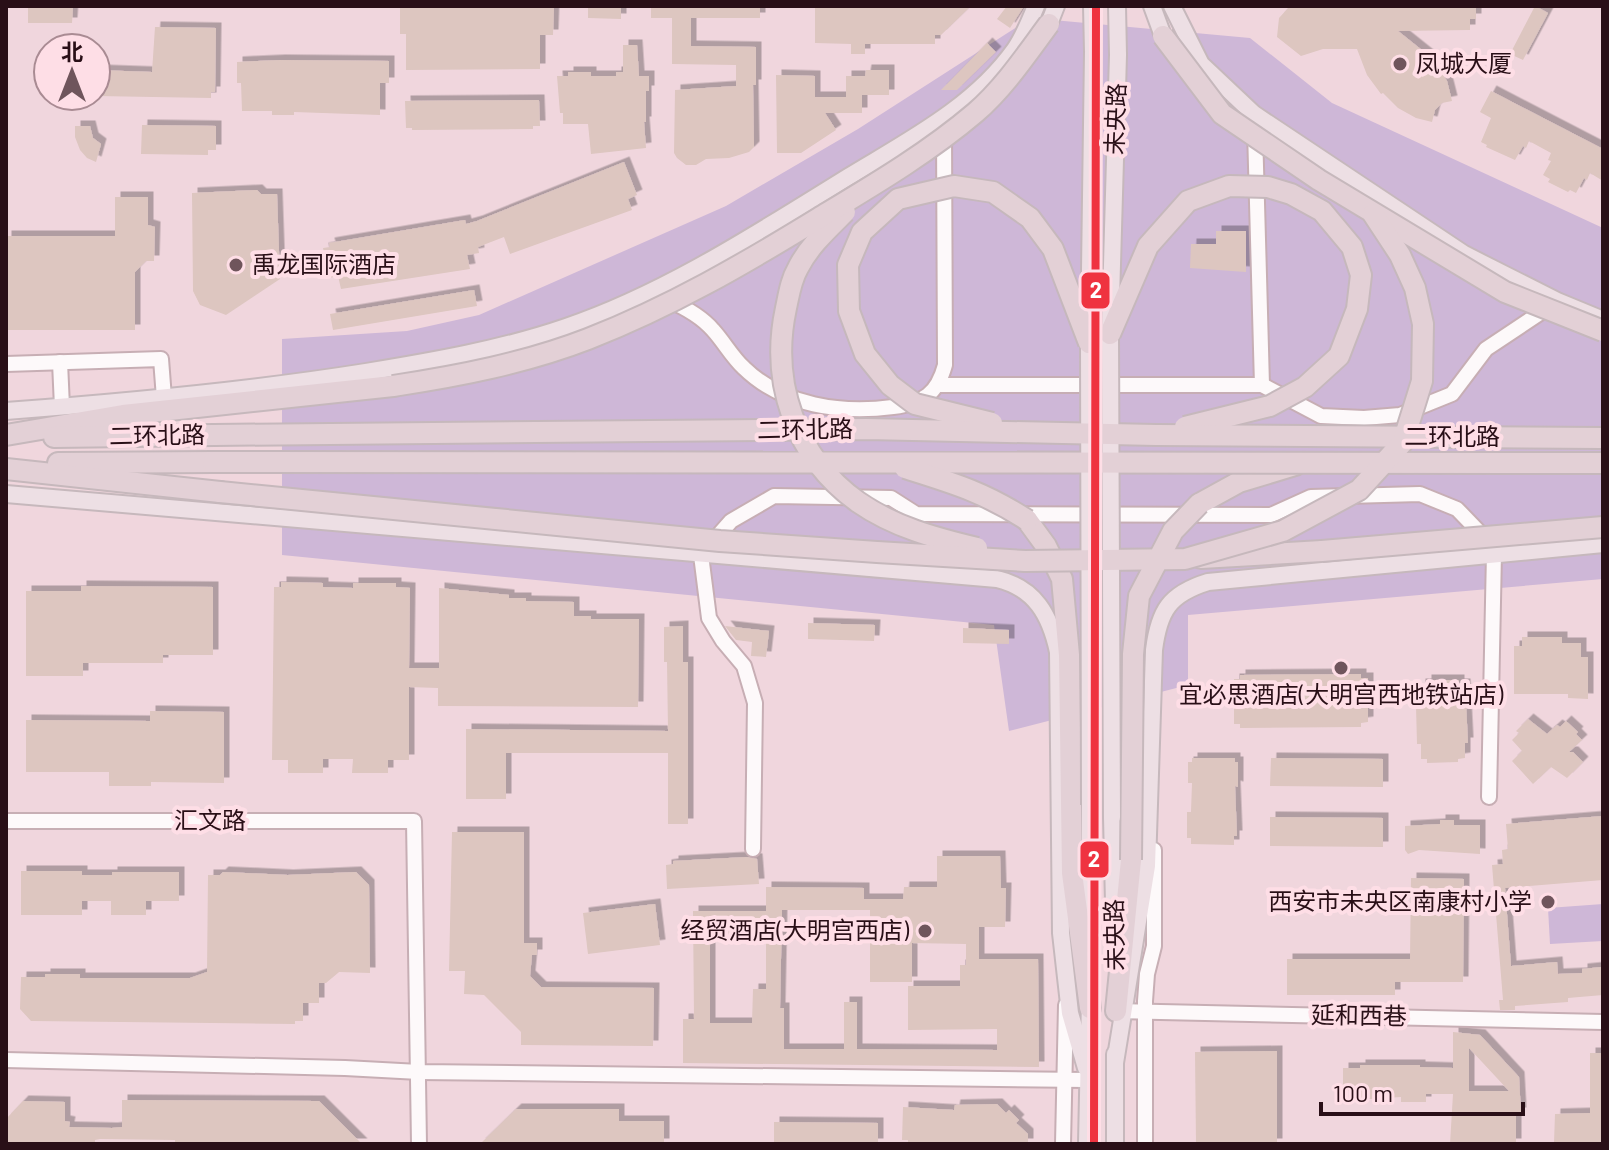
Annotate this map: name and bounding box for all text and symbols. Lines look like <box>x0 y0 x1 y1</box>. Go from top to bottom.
north arrow <box>32 32 112 112</box>
text: 北 <box>61 38 83 64</box>
place label: 凤城大厦 <box>1416 48 1512 77</box>
marker: 凤城大厦 <box>1391 55 1409 73</box>
street label: 未央路 <box>1099 82 1130 155</box>
place label: 禹龙国际酒店 <box>252 249 396 278</box>
marker: 禹龙国际酒店 <box>227 256 245 274</box>
line badge: 2 <box>1080 271 1111 310</box>
text: 2 <box>1090 276 1102 302</box>
street label: 二环北路 <box>757 413 853 444</box>
street label: 二环北路 <box>109 419 205 450</box>
street label: 二环北路 <box>1404 421 1500 450</box>
marker: 宜必思酒店(大明宫西地铁站店) <box>1332 659 1350 677</box>
place label: 宜必思酒店(大明宫西地铁站店) <box>1179 679 1504 708</box>
street label: 汇文路 <box>174 805 246 834</box>
line badge: 2 <box>1079 840 1110 879</box>
text: 2 <box>1088 845 1100 871</box>
place label: 西安市未央区南康村小学 <box>1268 886 1532 915</box>
marker: 西安市未央区南康村小学 <box>1539 893 1557 911</box>
street label: 未央路 <box>1098 899 1129 971</box>
place label: 经贸酒店(大明宫西店) <box>680 915 910 944</box>
marker: 经贸酒店(大明宫西店) <box>916 922 934 940</box>
street label: 延和西巷 <box>1311 999 1407 1030</box>
scale bar <box>1321 1066 1523 1116</box>
text: 100 m <box>1333 1078 1393 1107</box>

